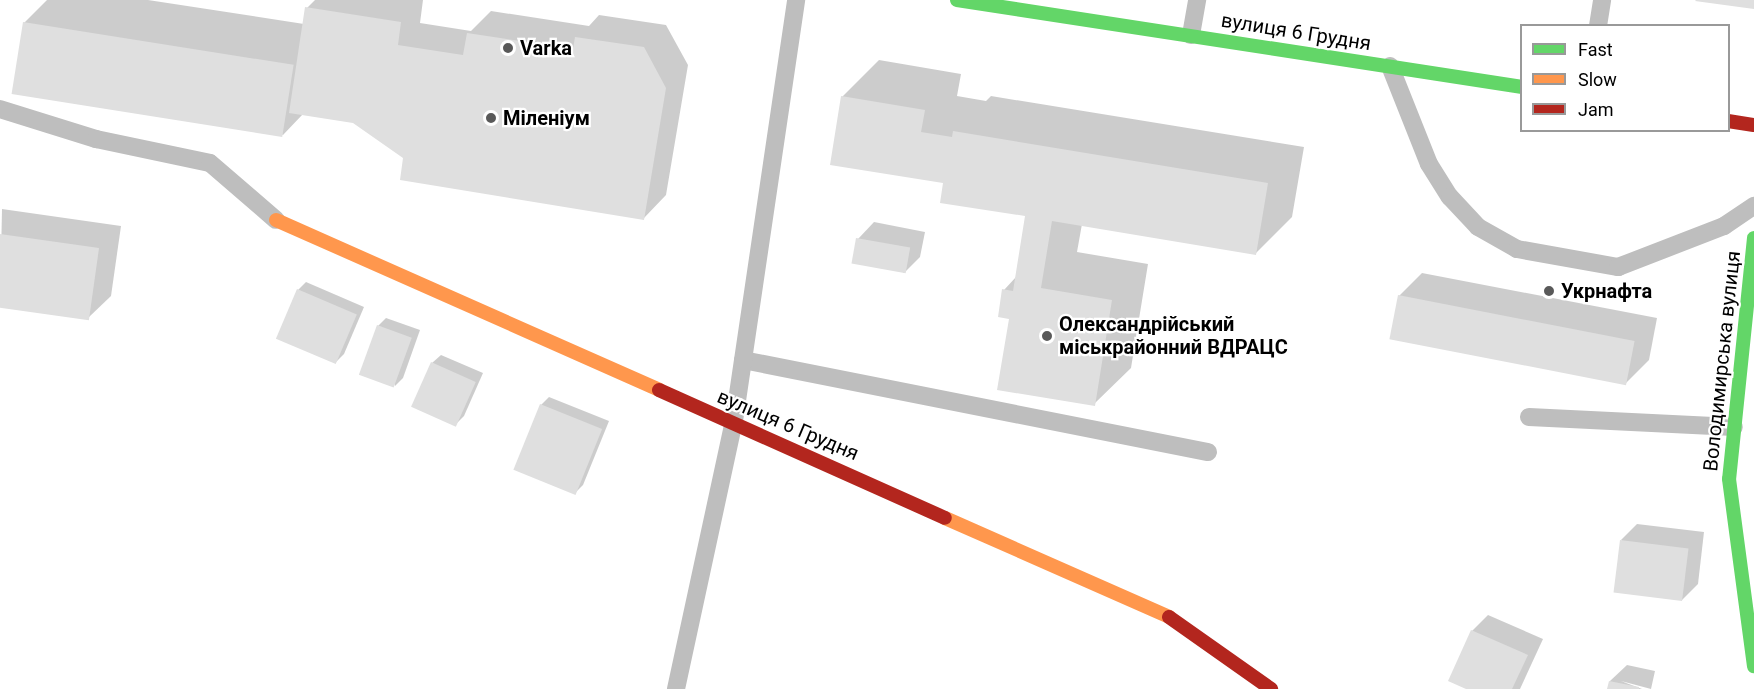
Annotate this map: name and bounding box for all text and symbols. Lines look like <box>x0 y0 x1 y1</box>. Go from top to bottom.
street label: вулиця 6 Грудня <box>1219 8 1373 56</box>
legend <box>1520 24 1730 132</box>
place label: Varka <box>520 36 572 60</box>
text: Fast <box>1578 39 1613 60</box>
marker: Varka <box>501 41 515 55</box>
text: Slow <box>1578 69 1617 90</box>
text: Jam <box>1578 99 1614 120</box>
place label: Міленіум <box>503 106 590 130</box>
marker: Міленіум <box>484 111 498 125</box>
street label: Володимирська вулиця <box>1698 250 1746 472</box>
place label: Укрнафта <box>1561 279 1652 303</box>
marker: Укрнафта <box>1542 284 1556 298</box>
place label: Олександрійський міськрайонний ВДРАЦС <box>1059 312 1288 359</box>
marker: Олександрійський міськрайонний ВДРАЦС <box>1040 329 1054 343</box>
street label: вулиця 6 Грудня <box>714 384 862 466</box>

